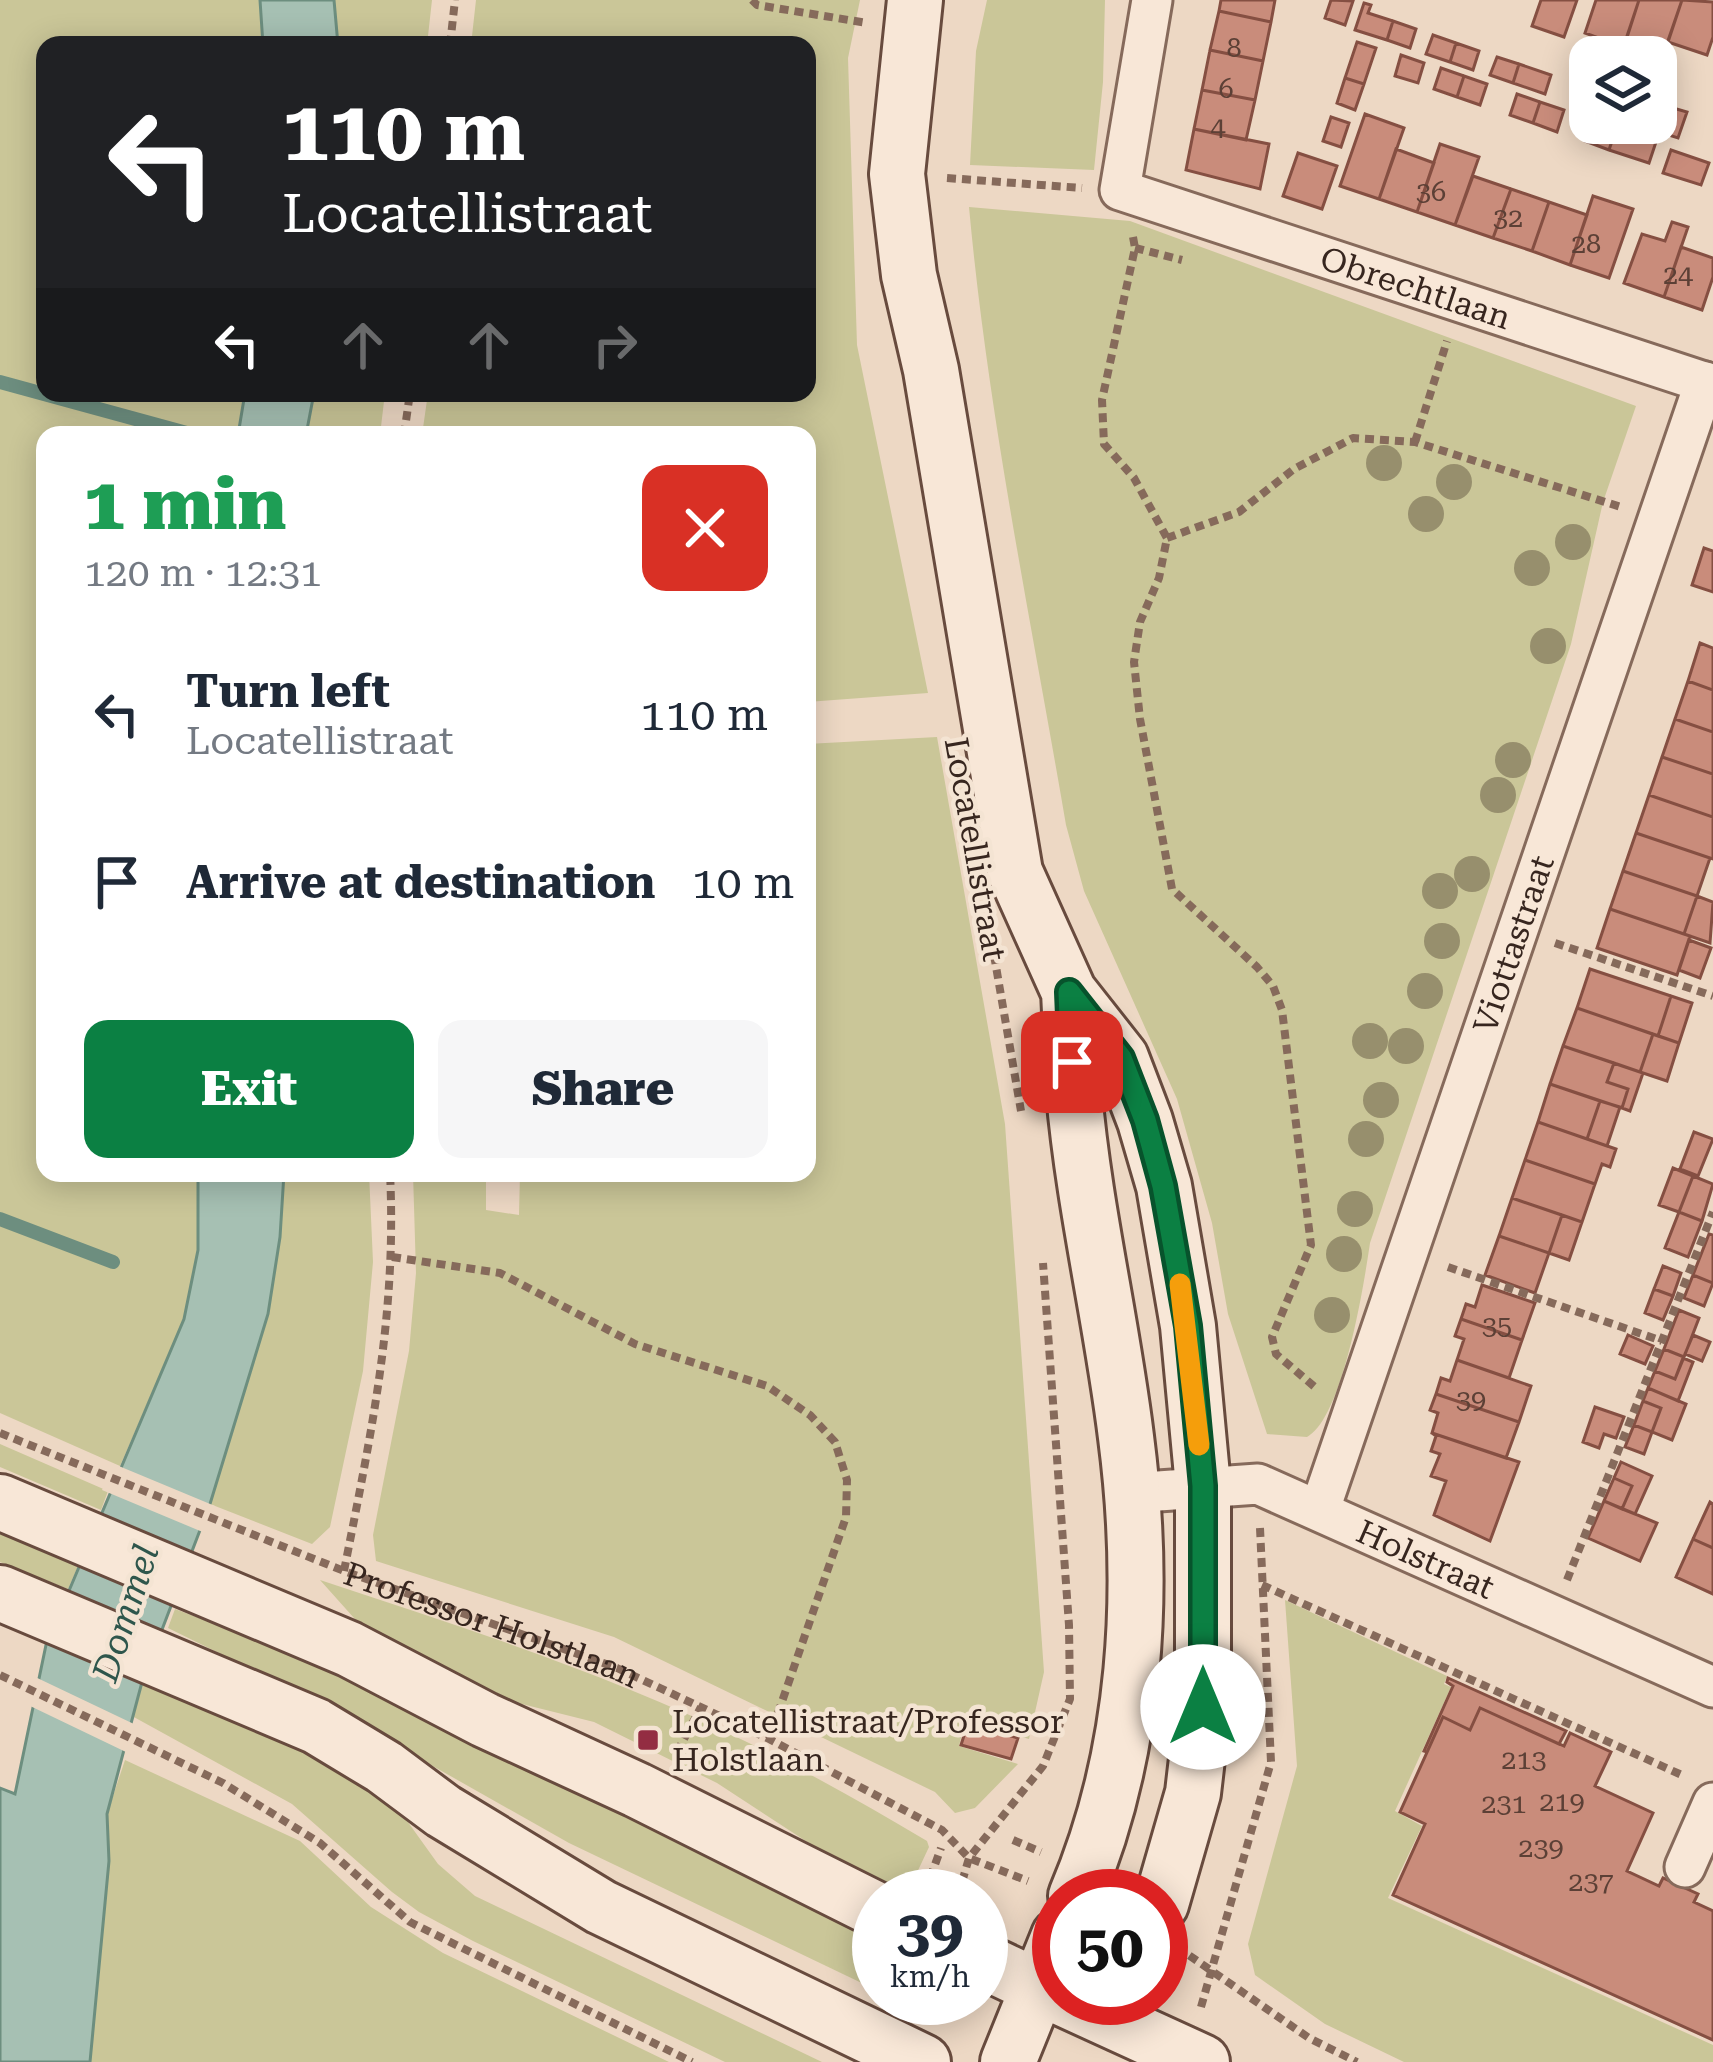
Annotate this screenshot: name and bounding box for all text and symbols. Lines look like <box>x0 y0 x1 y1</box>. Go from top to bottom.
house number: 8 <box>1226 32 1242 64</box>
map controls <box>1569 36 1677 144</box>
button: layers <box>1569 36 1677 144</box>
house number: 6 <box>1218 73 1234 105</box>
text: 110 m <box>282 82 525 180</box>
icon: left <box>84 84 240 240</box>
house number: 4 <box>1210 111 1226 143</box>
house number: 36 <box>1416 176 1446 208</box>
text: Locatellistraat <box>282 182 652 245</box>
house number: 32 <box>1493 202 1523 234</box>
house number: 28 <box>1571 228 1601 260</box>
street label: Obrechtlaan <box>1315 238 1516 337</box>
house number: 24 <box>1663 259 1693 291</box>
icon: left <box>204 312 270 378</box>
icon: ahead <box>330 312 396 378</box>
icon: ahead <box>456 312 522 378</box>
icon: right <box>582 312 648 378</box>
text: 1 min <box>84 462 286 547</box>
button: close <box>642 465 768 591</box>
text: 120 m · 12:31 <box>84 550 322 596</box>
text: Turn left <box>186 665 390 718</box>
icon: left <box>84 681 150 747</box>
text: 110 m <box>640 688 768 741</box>
text: Locatellistraat <box>186 718 454 764</box>
street label: Locatellistraat <box>937 734 1014 964</box>
icon: arrive <box>84 849 150 915</box>
street label: Viottastraat <box>1465 850 1562 1038</box>
text: Arrive at destination <box>186 856 655 909</box>
text: 10 m <box>691 856 794 909</box>
pin <box>1021 1011 1123 1113</box>
button: Exit <box>84 1020 414 1158</box>
button: Share <box>438 1020 768 1158</box>
icon: arrive <box>1039 1029 1105 1095</box>
house number: 35 <box>1482 1310 1512 1342</box>
house number: 39 <box>1456 1384 1486 1416</box>
street label: Holstraat <box>1351 1512 1500 1607</box>
water label: Dommel <box>84 1540 168 1688</box>
street label: Professor Holstlaan <box>339 1554 646 1696</box>
position arrow <box>1140 1644 1266 1770</box>
place label: Locatellistraat/Professor Holstlaan <box>672 1702 1064 1779</box>
marker: Locatellistraat/Professor Holstlaan <box>635 1727 661 1753</box>
house number: 213 <box>1501 1744 1547 1776</box>
house number: 219 <box>1539 1786 1585 1818</box>
house number: 231 <box>1481 1788 1527 1820</box>
house number: 239 <box>1518 1832 1564 1864</box>
house number: 237 <box>1568 1866 1614 1898</box>
speed limit sign: 50 <box>1032 1869 1188 2025</box>
text: 39 <box>896 1896 964 1967</box>
text: km/h <box>890 1959 970 1994</box>

